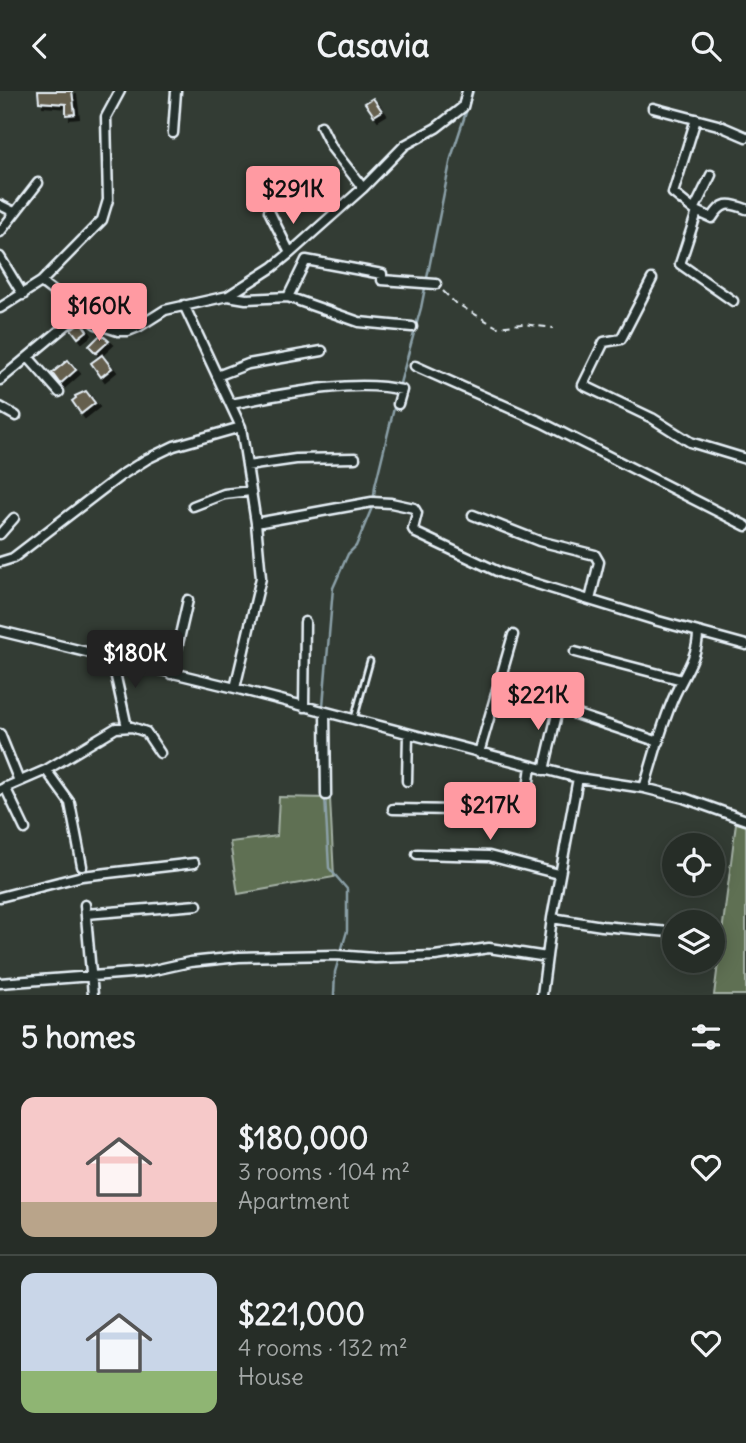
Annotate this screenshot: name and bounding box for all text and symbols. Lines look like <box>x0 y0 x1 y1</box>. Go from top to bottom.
text: Casavia <box>317 25 429 66</box>
icon: back <box>21 27 59 65</box>
icon: search <box>687 27 725 65</box>
pin: $291K <box>244 167 342 226</box>
text: $291K <box>262 174 324 203</box>
pin: $160K <box>50 283 148 343</box>
text: $160K <box>67 291 131 320</box>
pin: $180K <box>86 631 184 690</box>
text: $180K <box>103 638 167 667</box>
pin: $221K <box>489 673 587 732</box>
text: $221K <box>507 680 569 709</box>
pin: $217K <box>441 783 539 842</box>
text: $217K <box>460 790 520 819</box>
map controls <box>662 833 725 973</box>
button: locate <box>662 833 725 896</box>
button: layers <box>662 910 725 973</box>
text: 5 homes <box>21 1018 136 1056</box>
icon: filters <box>687 1018 725 1056</box>
text: $180,000 <box>238 1119 369 1157</box>
icon: home <box>77 1125 161 1209</box>
icon: heart <box>687 1148 725 1186</box>
text: 3 rooms · 104 m² <box>238 1157 410 1186</box>
text: Apartment <box>238 1186 350 1215</box>
text: $221,000 <box>238 1295 365 1333</box>
icon: home <box>77 1301 161 1385</box>
icon: heart <box>687 1324 725 1362</box>
text: 4 rooms · 132 m² <box>238 1333 408 1362</box>
text: House <box>238 1362 304 1391</box>

